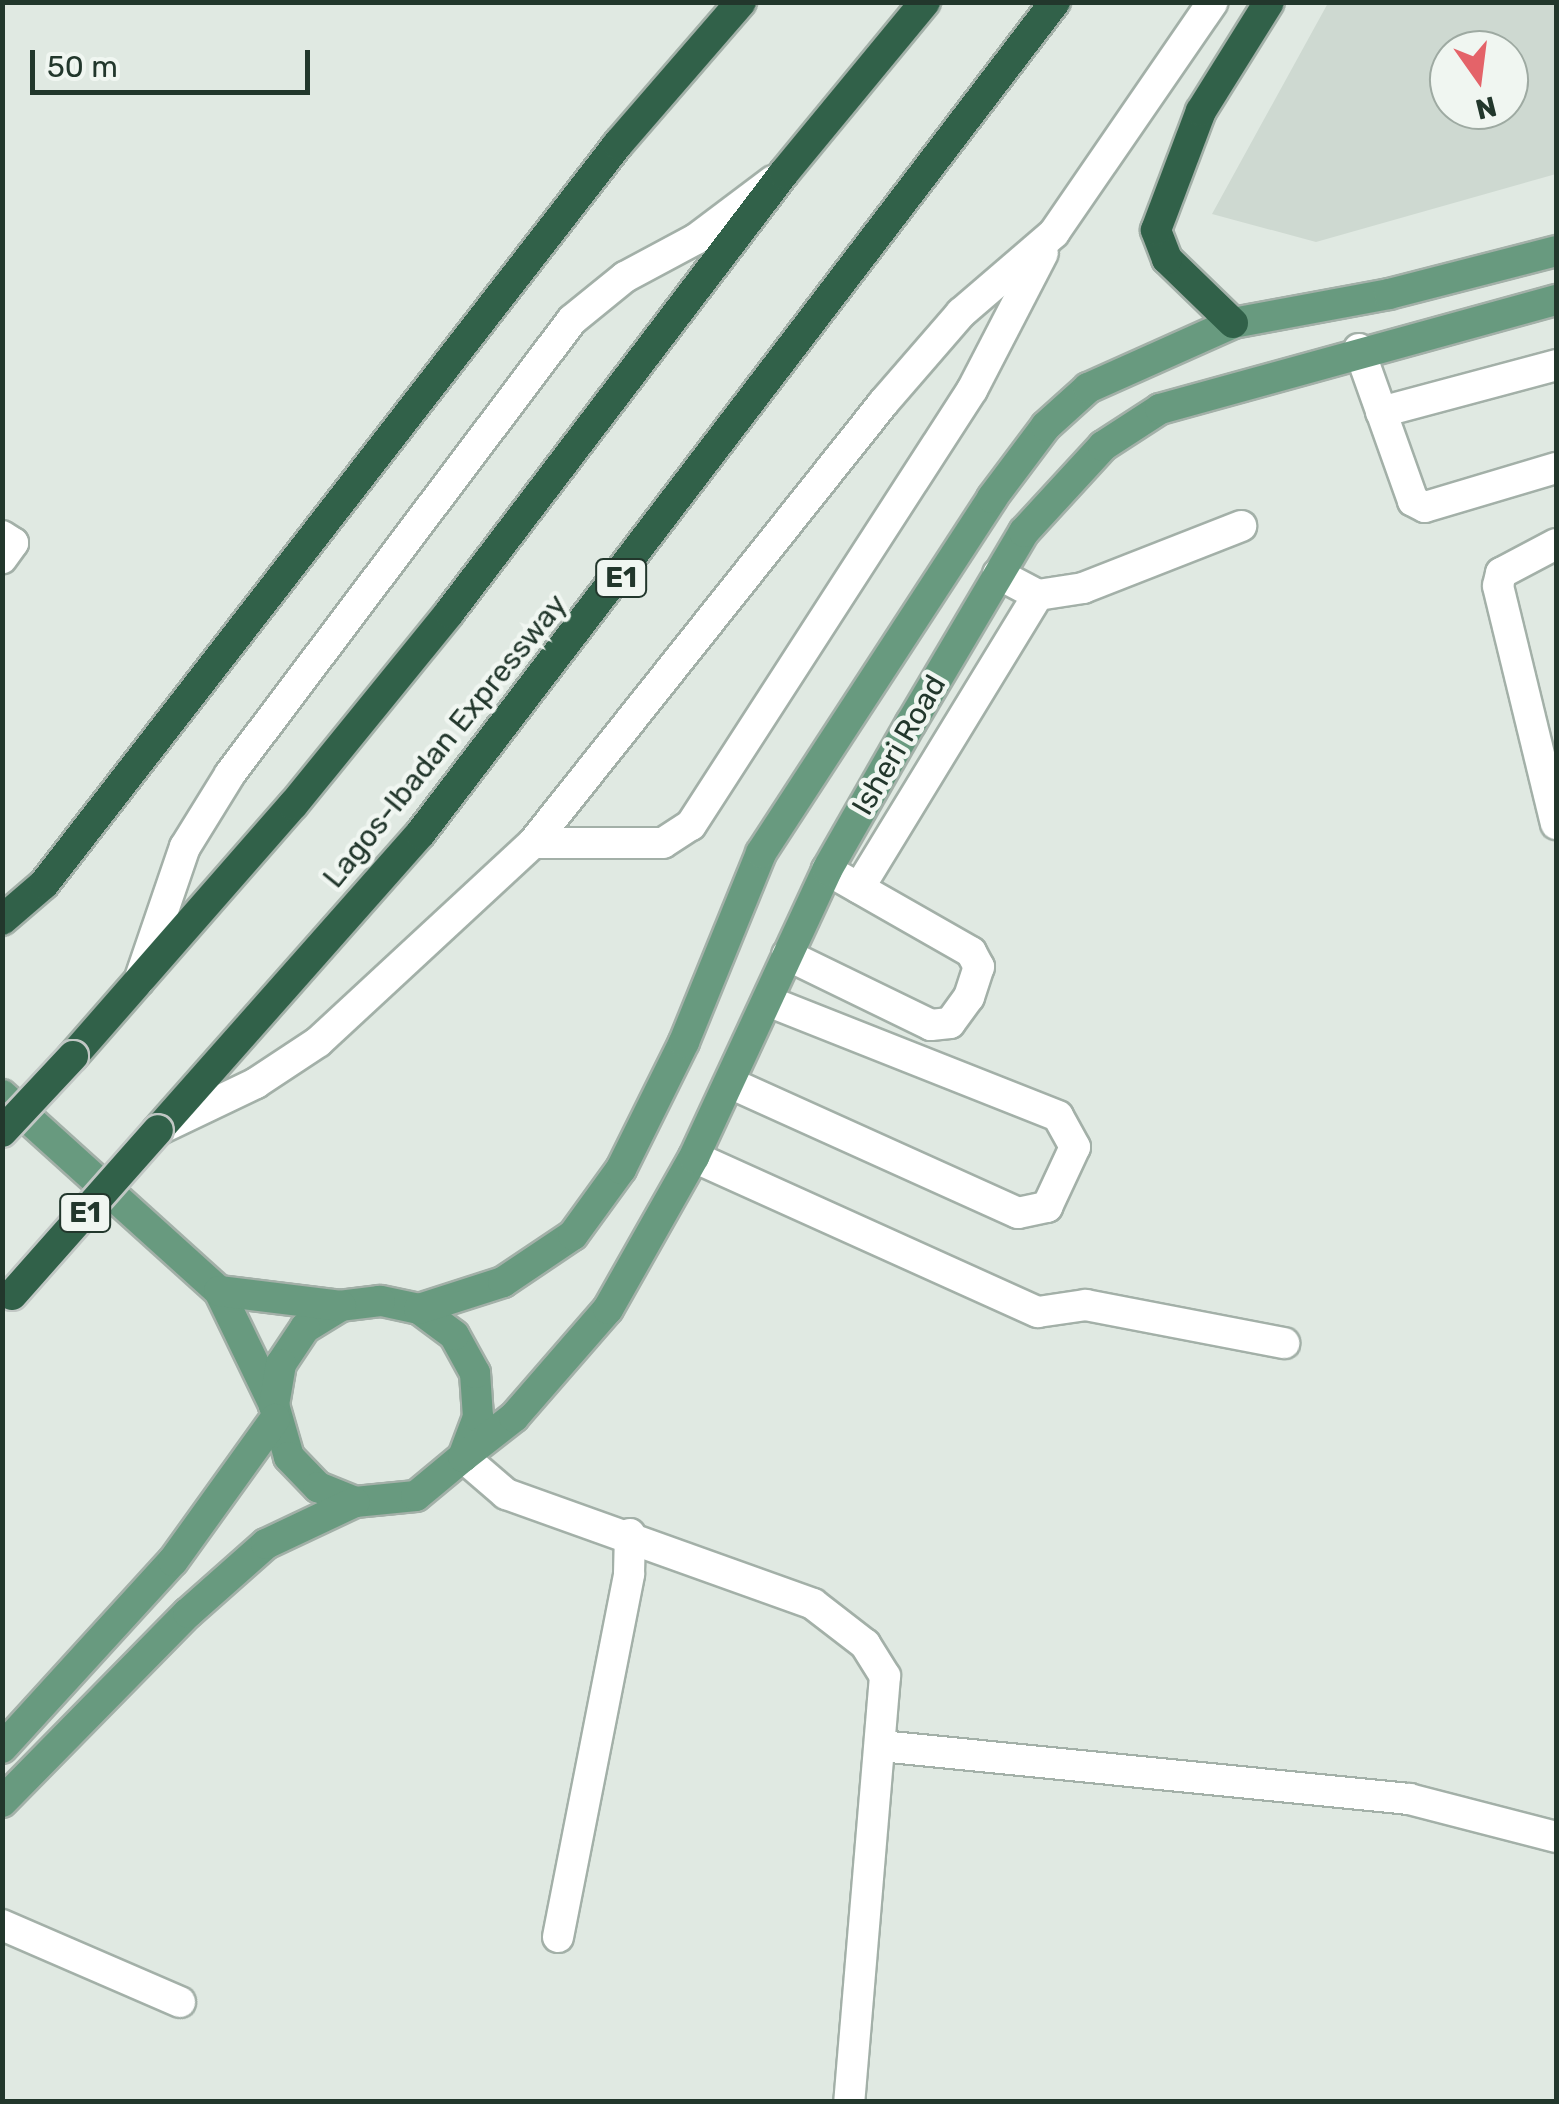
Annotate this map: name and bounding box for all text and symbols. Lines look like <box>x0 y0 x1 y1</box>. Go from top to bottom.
scale bar <box>35 30 315 92</box>
north arrow <box>1429 30 1529 130</box>
text: 50 m <box>47 49 118 85</box>
text: N <box>1472 89 1500 126</box>
road number: E1 <box>594 555 648 601</box>
street label: Lagos-Ibadan Expressway <box>315 587 575 895</box>
street label: Isheri Road <box>844 669 954 821</box>
road number: E1 <box>58 1190 112 1236</box>

